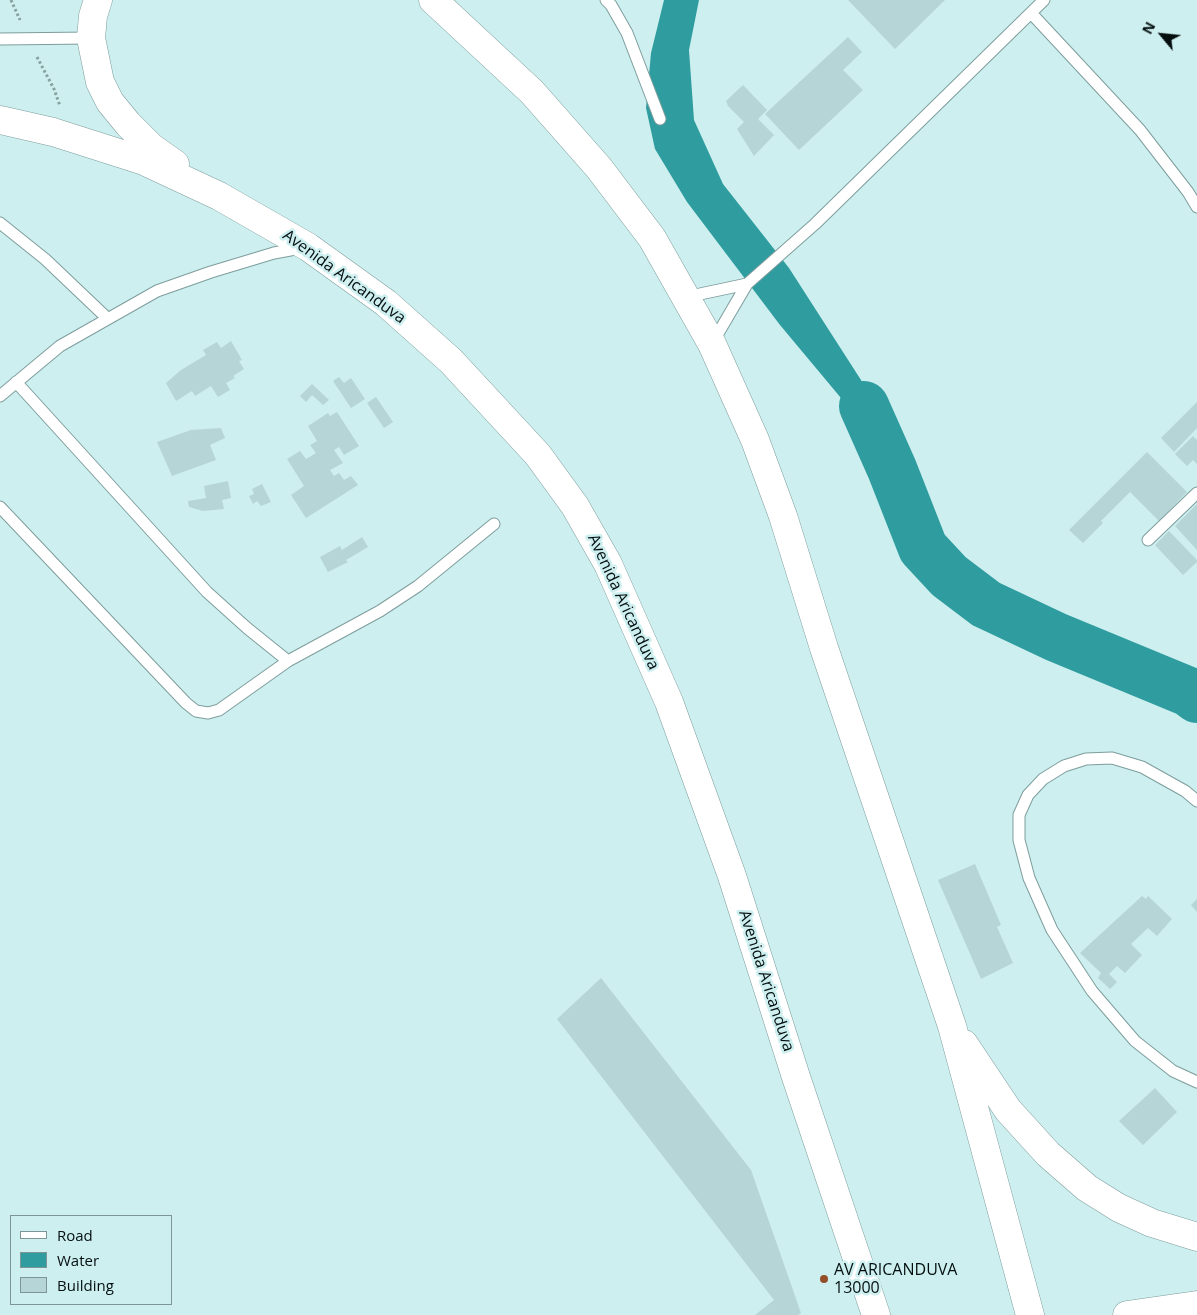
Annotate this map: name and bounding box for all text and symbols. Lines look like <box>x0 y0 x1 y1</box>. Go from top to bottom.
north arrow <box>1137 10 1187 60</box>
text: N <box>1137 18 1159 37</box>
street label: Avenida Aricanduva <box>279 226 409 328</box>
street label: Avenida Aricanduva <box>583 531 663 673</box>
street label: Avenida Aricanduva <box>734 908 798 1054</box>
legend <box>10 1215 172 1305</box>
text: Road <box>57 1225 93 1245</box>
text: Water <box>57 1250 99 1270</box>
place label: AV ARICANDUVA 13000 <box>834 1260 957 1298</box>
marker: AV ARICANDUVA 13000 <box>818 1273 830 1285</box>
text: Building <box>57 1275 114 1295</box>

